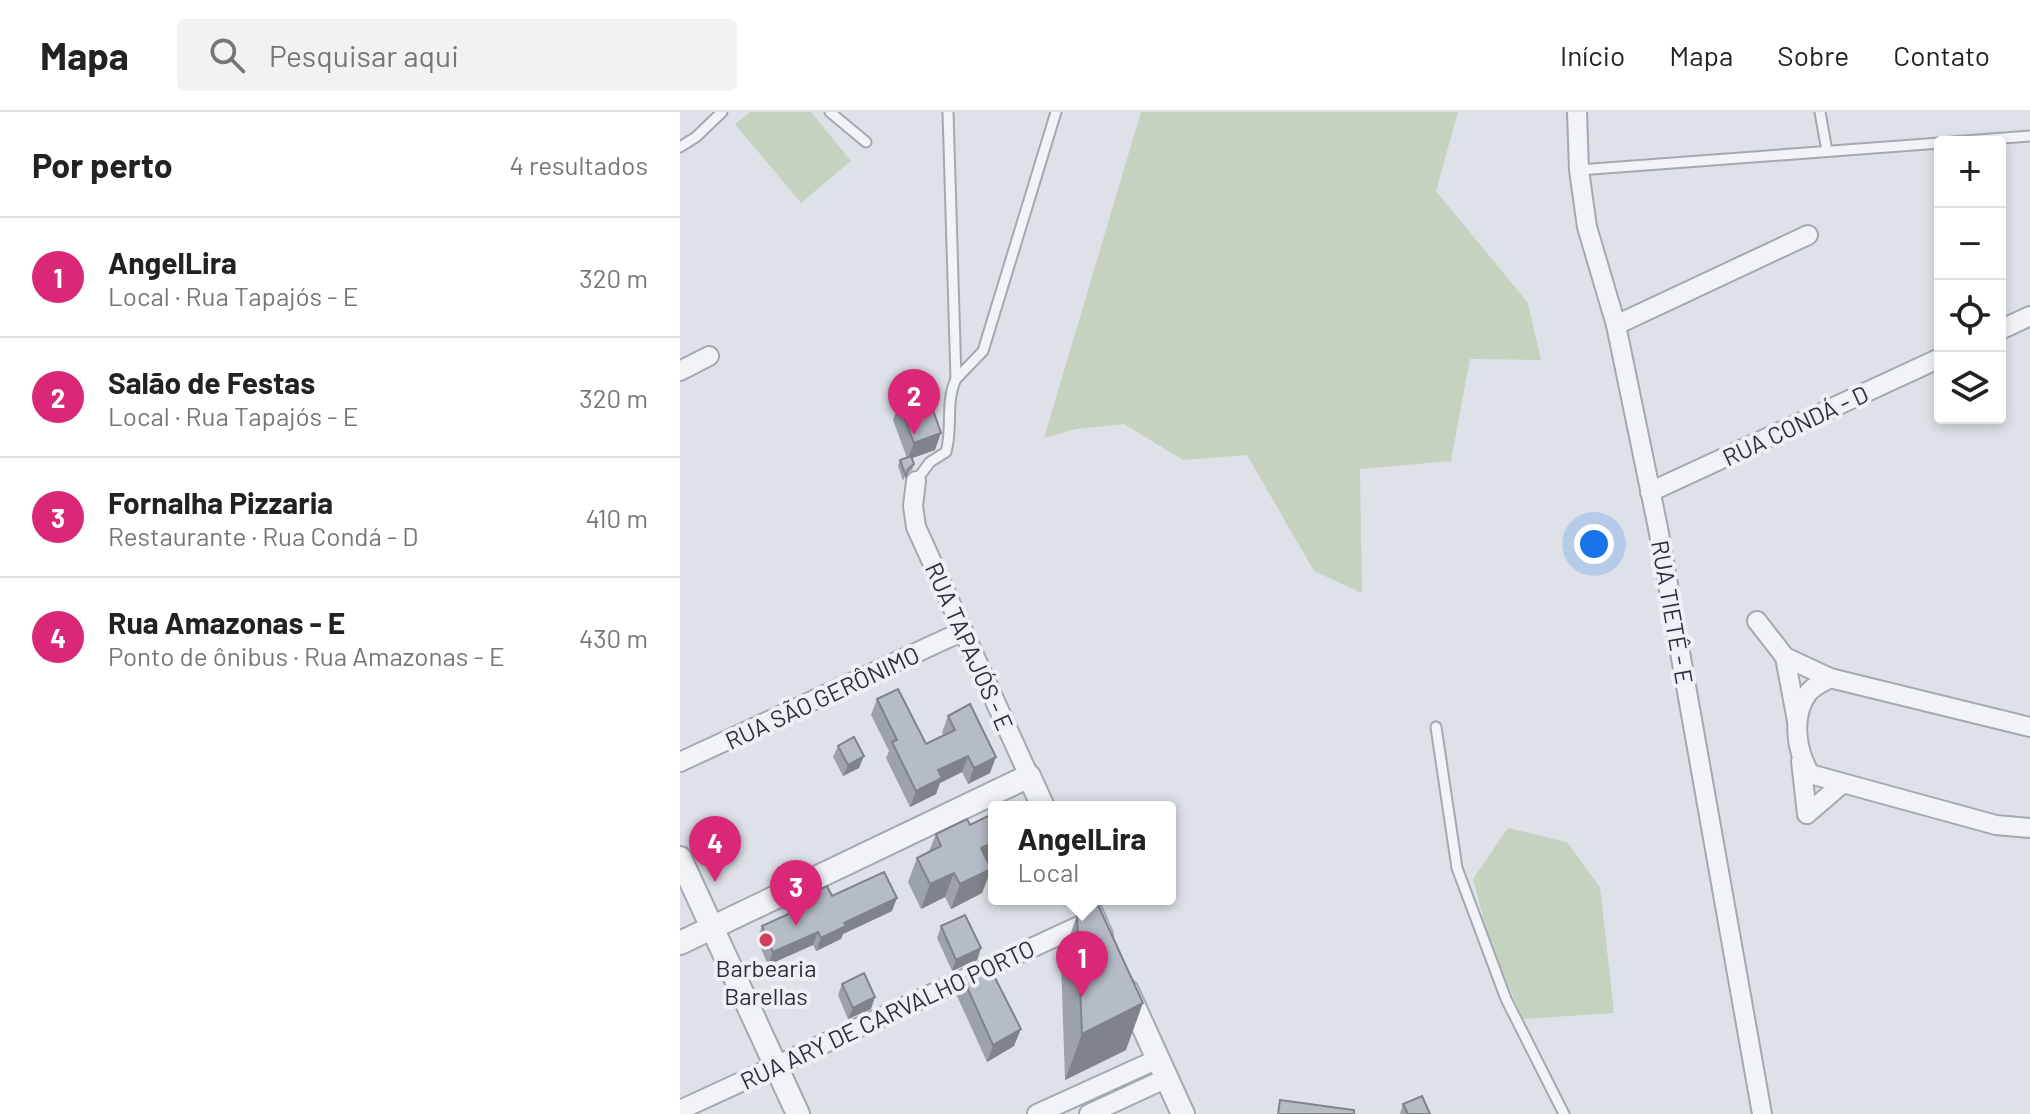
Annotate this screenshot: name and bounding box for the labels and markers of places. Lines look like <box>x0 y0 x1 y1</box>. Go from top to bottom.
pin: 2 <box>888 369 940 435</box>
pin: 4 <box>689 816 741 882</box>
pin: 3 <box>770 860 822 926</box>
marker: Barbearia Barellas <box>757 931 775 949</box>
pin: 1 <box>1056 931 1108 997</box>
place label: Barbearia Barellas <box>716 953 816 1010</box>

